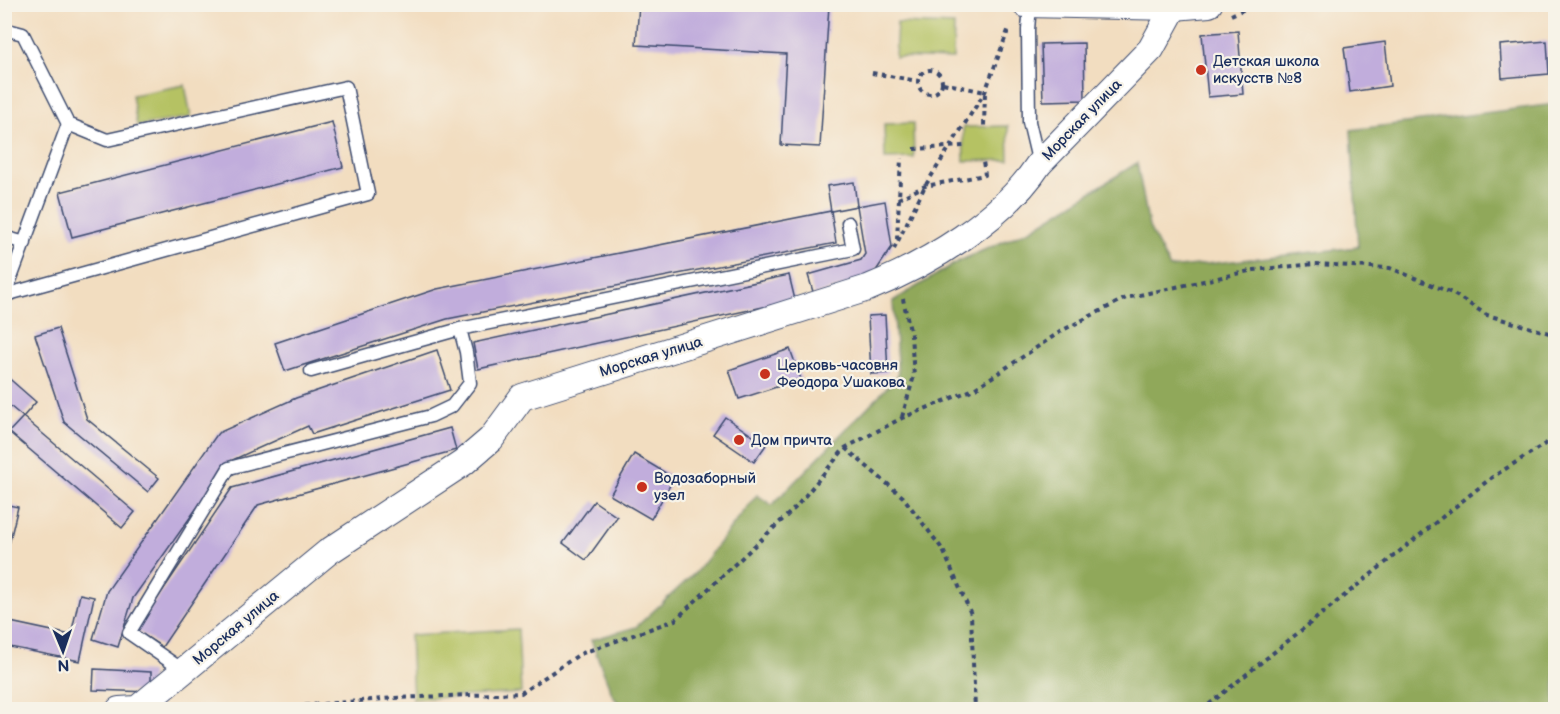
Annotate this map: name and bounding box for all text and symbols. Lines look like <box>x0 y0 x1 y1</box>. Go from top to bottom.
place label: Детская школа искусств №8 <box>1213 52 1319 88</box>
marker: Детская школа искусств №8 <box>1194 63 1208 77</box>
street label: Морская улица <box>1038 75 1126 165</box>
street label: Морская улица <box>597 332 705 382</box>
place label: Церковь-часовня Феодора Ушакова <box>777 356 905 392</box>
marker: Церковь-часовня Феодора Ушакова <box>758 367 772 381</box>
place label: Дом причта <box>751 431 832 450</box>
marker: Дом причта <box>732 433 746 447</box>
place label: Водозаборный узел <box>654 469 756 505</box>
marker: Водозаборный узел <box>635 480 649 494</box>
street label: Морская улица <box>189 586 283 670</box>
north arrow <box>33 621 93 681</box>
text: N <box>57 655 70 674</box>

